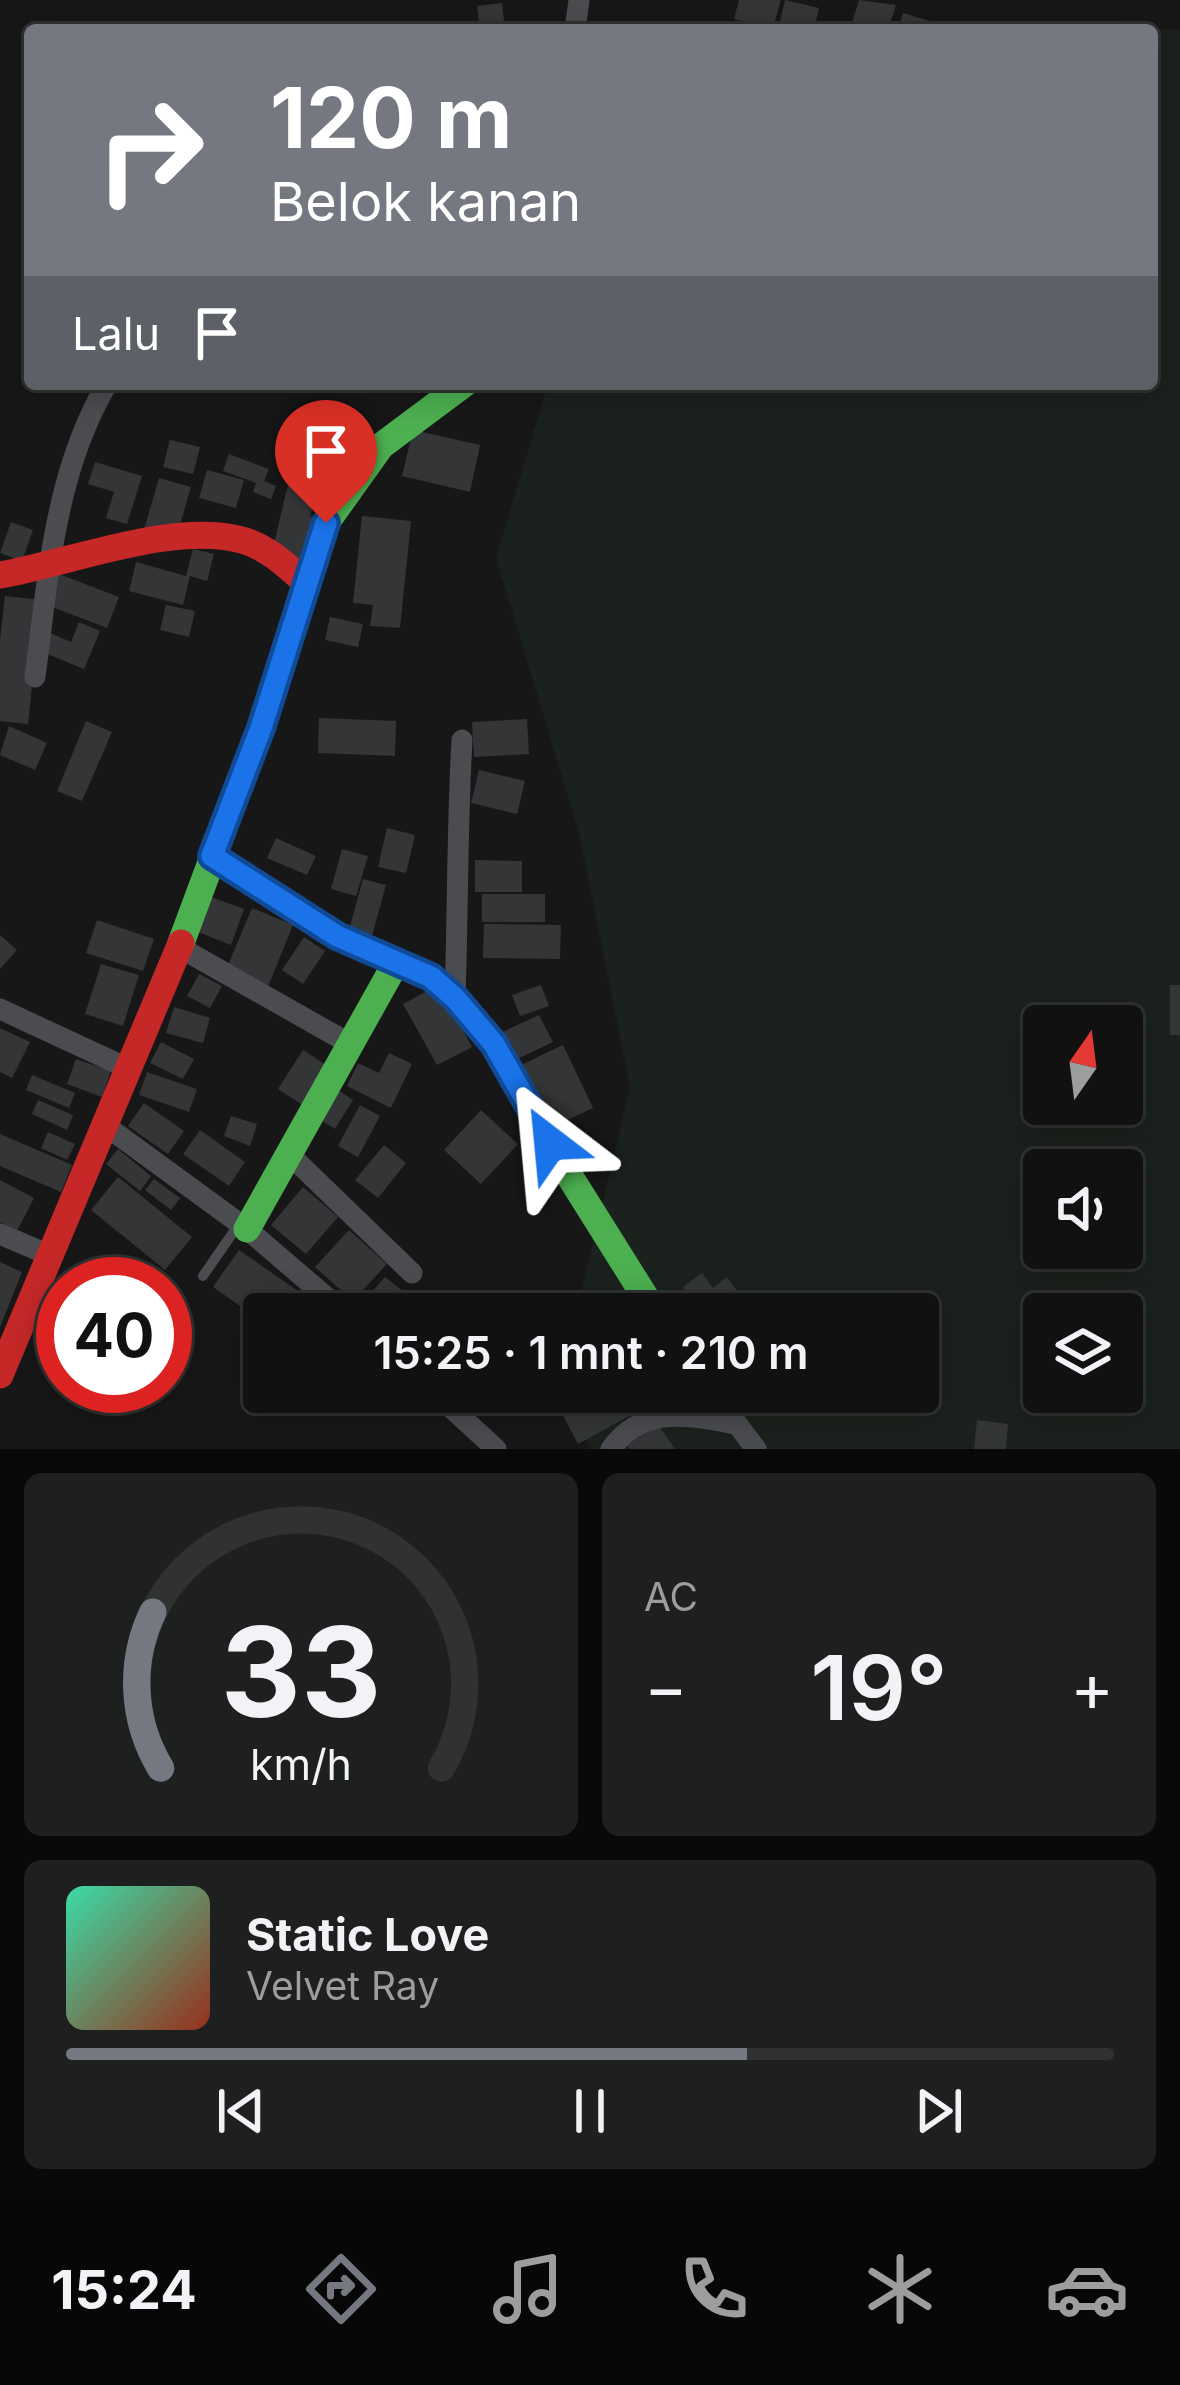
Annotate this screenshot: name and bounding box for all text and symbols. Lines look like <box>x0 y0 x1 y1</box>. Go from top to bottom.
text: 120 m <box>270 67 512 168</box>
icon: right <box>72 72 228 228</box>
text: Belok kanan <box>270 169 581 234</box>
icon: arrive <box>184 300 250 366</box>
text: Lalu <box>72 306 160 361</box>
pin <box>275 400 377 523</box>
icon: arrive <box>293 418 359 484</box>
north arrow <box>1023 1005 1143 1125</box>
map controls <box>1023 1005 1143 1413</box>
position arrow <box>487 1080 613 1206</box>
button: sound <box>1023 1149 1143 1269</box>
speed limit sign: 40 <box>36 1257 192 1413</box>
button: layers <box>1023 1293 1143 1413</box>
text: 15:25 · 1 mnt · 210 m <box>374 1325 808 1380</box>
text: AC <box>644 1573 698 1620</box>
text: 33 <box>220 1596 382 1747</box>
text: 19° <box>811 1633 947 1742</box>
text: − <box>644 1647 688 1727</box>
text: + <box>1070 1647 1114 1727</box>
text: km/h <box>250 1737 352 1789</box>
text: Static Love <box>246 1907 489 1962</box>
text: Velvet Ray <box>246 1962 439 2009</box>
icon: previous <box>208 2078 274 2144</box>
icon: pause <box>557 2078 623 2144</box>
icon: next <box>906 2078 972 2144</box>
icon: directions <box>299 2247 383 2331</box>
icon: music <box>486 2247 570 2331</box>
icon: phone <box>672 2247 756 2331</box>
icon: climate <box>858 2247 942 2331</box>
icon: car <box>1045 2247 1129 2331</box>
text: 15:24 <box>51 2257 197 2322</box>

